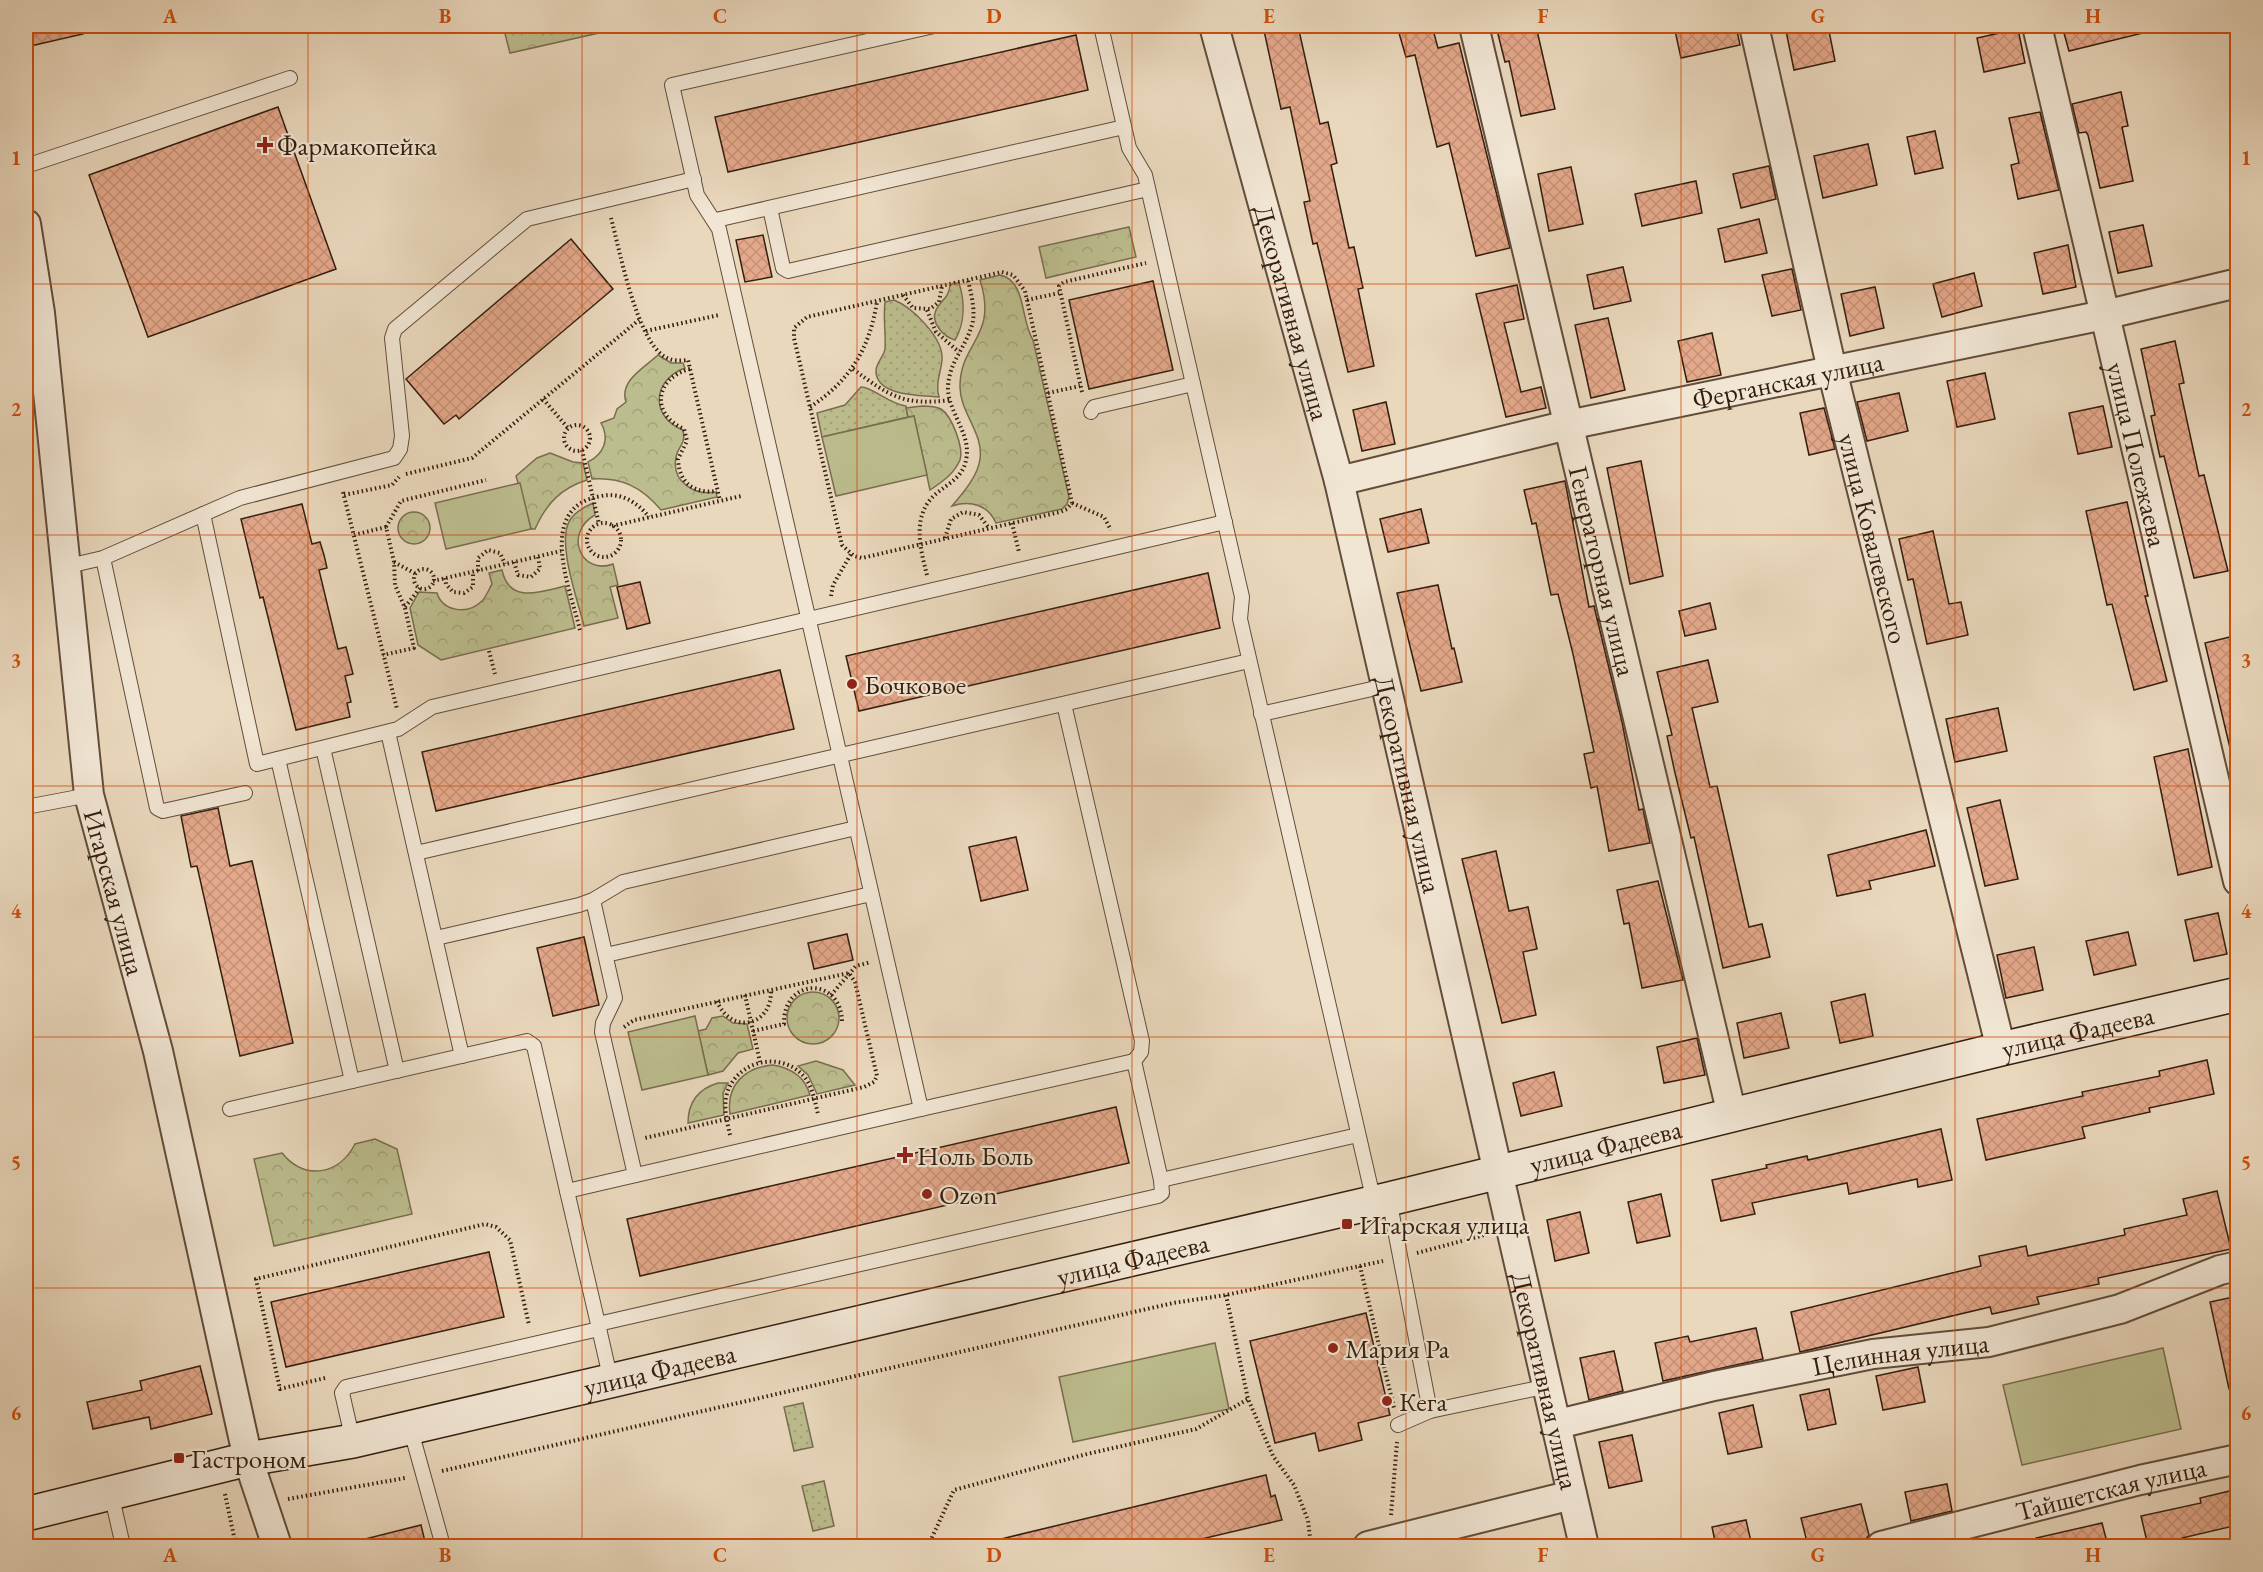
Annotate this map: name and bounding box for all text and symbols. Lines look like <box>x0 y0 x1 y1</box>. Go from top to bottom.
text: A <box>162 3 178 29</box>
text: B <box>439 3 451 29</box>
text: C <box>713 3 727 29</box>
text: D <box>986 3 1002 29</box>
text: E <box>1263 3 1275 29</box>
text: F <box>1538 3 1549 29</box>
text: G <box>1811 3 1825 29</box>
text: H <box>2085 3 2101 29</box>
place label: Фармакопейка <box>277 128 437 163</box>
marker: Фармакопейка <box>258 138 272 152</box>
text: 1 <box>11 145 21 171</box>
text: 1 <box>2241 145 2251 171</box>
street label: Декоративная улица <box>1246 201 1339 424</box>
street label: Ферганская улица <box>1689 343 1886 417</box>
street label: улица Полежаева <box>2099 358 2176 550</box>
text: 2 <box>11 396 22 422</box>
text: 2 <box>2241 396 2252 422</box>
street label: улица Ковалевского <box>1831 429 1917 647</box>
street label: Генераторная улица <box>1561 462 1645 680</box>
text: 3 <box>11 647 21 673</box>
text: 3 <box>2241 647 2251 673</box>
place label: Бочковое <box>864 667 966 702</box>
street label: Декоративная улица <box>1367 672 1451 896</box>
marker: Бочковое <box>845 677 859 691</box>
street label: Игарская улица <box>76 805 154 979</box>
text: 4 <box>11 898 22 924</box>
text: 4 <box>2241 898 2252 924</box>
street label: улица Фадеева <box>1998 997 2157 1066</box>
street label: улица Фадеева <box>1526 1110 1685 1181</box>
place label: Ноль Боль <box>917 1138 1033 1173</box>
marker: Ноль Боль <box>898 1148 912 1162</box>
text: 5 <box>11 1149 21 1175</box>
text: 5 <box>2241 1149 2251 1175</box>
place label: Ozon <box>939 1177 997 1212</box>
marker: Ozon <box>920 1187 934 1201</box>
place label: Игарская улица <box>1359 1207 1530 1242</box>
marker: Игарская улица <box>1340 1217 1354 1231</box>
street label: улица Фадеева <box>1053 1224 1213 1294</box>
street label: Декоративная улица <box>1504 1269 1588 1493</box>
street label: Целинная улица <box>1809 1325 1991 1383</box>
place label: Мария Ра <box>1345 1331 1450 1366</box>
street label: улица Фадеева <box>580 1335 739 1404</box>
marker: Мария Ра <box>1326 1341 1340 1355</box>
place label: Кега <box>1399 1384 1447 1419</box>
marker: Кега <box>1380 1394 1394 1408</box>
text: 6 <box>11 1400 22 1426</box>
text: 6 <box>2241 1400 2252 1426</box>
place label: Гастроном <box>191 1441 306 1476</box>
street label: Тайшетская улица <box>2012 1449 2210 1529</box>
marker: Гастроном <box>172 1451 186 1465</box>
text: A <box>162 1542 178 1568</box>
text: B <box>439 1542 451 1568</box>
text: C <box>713 1542 727 1568</box>
text: D <box>986 1542 1002 1568</box>
text: E <box>1263 1542 1275 1568</box>
text: F <box>1538 1542 1549 1568</box>
text: G <box>1811 1542 1825 1568</box>
text: H <box>2085 1542 2101 1568</box>

